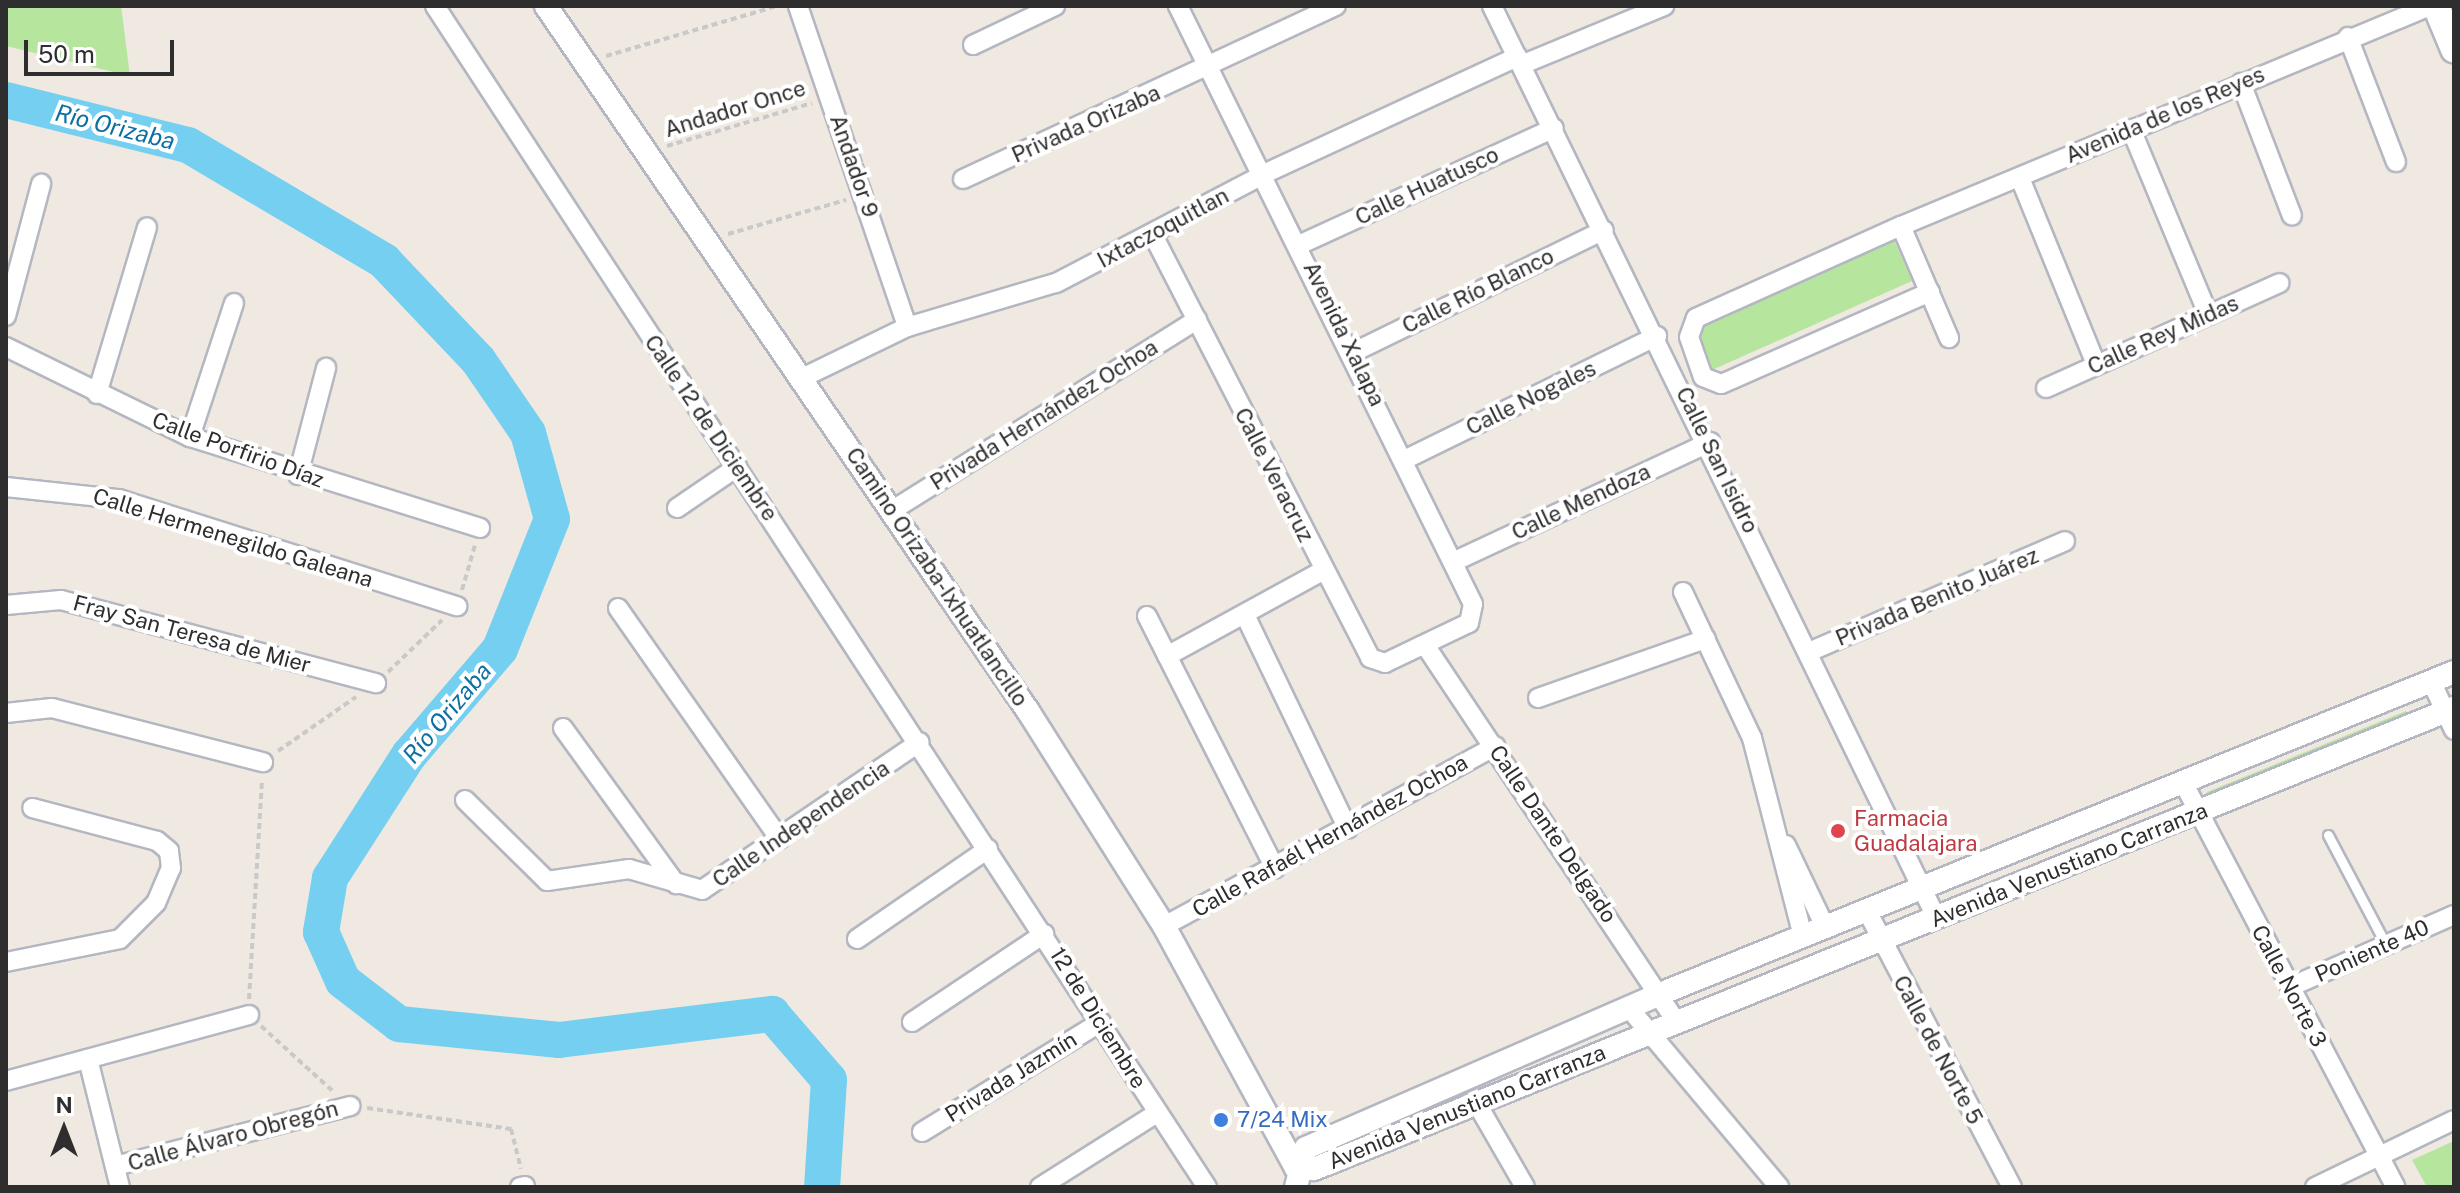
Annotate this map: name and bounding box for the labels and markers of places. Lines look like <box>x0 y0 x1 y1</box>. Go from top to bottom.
place label: Farmacia Guadalajara <box>1854 805 1977 856</box>
marker: Farmacia Guadalajara <box>1829 822 1847 840</box>
place label: 7/24 Mix <box>1237 1107 1328 1133</box>
marker: 7/24 Mix <box>1212 1111 1230 1129</box>

